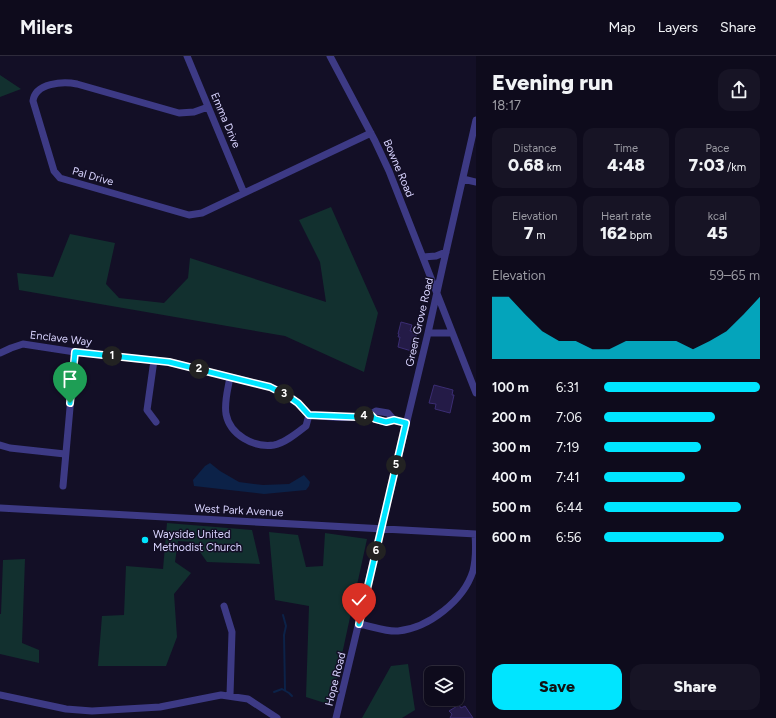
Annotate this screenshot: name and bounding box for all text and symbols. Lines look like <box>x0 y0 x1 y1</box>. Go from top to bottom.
text: Milers <box>20 16 73 39</box>
text: Map <box>608 19 636 36</box>
text: Layers <box>658 19 698 36</box>
text: Share <box>720 19 756 36</box>
text: Evening run <box>492 69 613 96</box>
button: share <box>718 69 760 111</box>
street label: Emma Drive <box>208 91 243 150</box>
text: 18:17 <box>492 98 521 113</box>
street label: Bowne Road <box>380 137 417 199</box>
text: Distance <box>513 142 556 155</box>
text: Time <box>614 142 638 155</box>
text: Pace <box>705 142 729 155</box>
text: 0.68 <box>508 155 544 175</box>
text: 4:48 <box>607 155 645 175</box>
text: 7:03 <box>689 155 724 175</box>
text: km <box>544 161 561 174</box>
text: /km <box>724 161 746 174</box>
street label: Pal Drive <box>71 164 115 189</box>
text: Elevation <box>512 210 557 223</box>
text: Heart rate <box>601 210 651 223</box>
text: kcal <box>708 210 727 223</box>
text: 7 <box>524 223 533 243</box>
text: 162 <box>600 223 627 243</box>
text: 45 <box>707 223 728 243</box>
text: m <box>533 229 546 242</box>
text: bpm <box>627 229 652 242</box>
text: Elevation <box>492 268 545 283</box>
text: 59–65 m <box>709 268 760 283</box>
street label: Green Grove Road <box>403 276 436 368</box>
street label: Enclave Way <box>29 328 93 349</box>
pin: 1 <box>102 346 122 366</box>
text: 1 <box>110 349 114 362</box>
pin: 2 <box>189 359 209 379</box>
pin <box>53 362 87 403</box>
text: 2 <box>196 362 202 375</box>
icon: arrive <box>59 368 81 390</box>
text: 100 m <box>492 380 529 395</box>
text: 6:31 <box>556 380 579 395</box>
pin: 3 <box>274 384 294 404</box>
text: 3 <box>281 387 287 400</box>
pin: 4 <box>354 406 374 426</box>
text: 4 <box>361 409 367 422</box>
text: 200 m <box>492 410 531 425</box>
text: 7:06 <box>556 410 582 425</box>
text: 300 m <box>492 440 531 455</box>
text: 7:19 <box>556 440 579 455</box>
pin: 5 <box>386 455 406 475</box>
text: 5 <box>393 458 399 471</box>
text: 400 m <box>492 470 532 485</box>
text: 7:41 <box>556 470 580 485</box>
text: 500 m <box>492 500 531 515</box>
text: 6:44 <box>556 500 583 515</box>
street label: West Park Avenue <box>194 502 284 519</box>
place label: Wayside United Methodist Church <box>153 528 242 554</box>
text: 600 m <box>492 530 531 545</box>
text: 6:56 <box>556 530 581 545</box>
marker: Wayside United Methodist Church <box>140 535 150 545</box>
pin: 6 <box>366 541 386 561</box>
text: 6 <box>373 544 379 557</box>
pin <box>342 583 376 624</box>
icon: check <box>348 589 370 611</box>
street label: Hope Road <box>323 651 348 707</box>
button: Save <box>492 664 622 710</box>
button: Share <box>630 664 760 710</box>
map controls <box>424 666 464 706</box>
button: layers <box>424 666 464 706</box>

